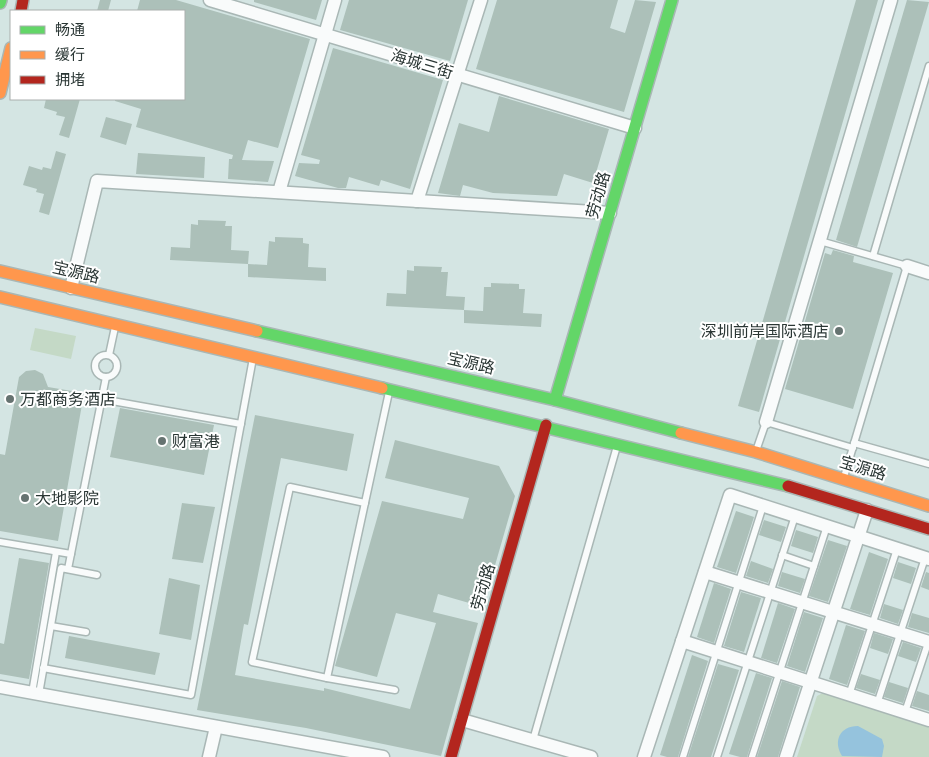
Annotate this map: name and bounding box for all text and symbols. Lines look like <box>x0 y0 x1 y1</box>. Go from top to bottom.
legend <box>10 10 185 100</box>
text: 畅通 <box>55 21 85 39</box>
text: 缓行 <box>55 46 85 64</box>
street label: 海城三街 <box>389 46 455 82</box>
text: 拥堵 <box>55 71 85 89</box>
street label: 劳动路 <box>582 169 614 221</box>
street label: 宝源路 <box>50 257 102 287</box>
place label: 深圳前岸国际酒店 <box>701 322 829 341</box>
marker: 深圳前岸国际酒店 <box>833 325 845 337</box>
street label: 宝源路 <box>445 348 497 378</box>
place label: 万都商务酒店 <box>20 390 116 409</box>
marker: 万都商务酒店 <box>4 393 16 405</box>
place label: 财富港 <box>172 432 220 451</box>
marker: 财富港 <box>156 435 168 447</box>
street label: 宝源路 <box>837 452 889 484</box>
place label: 大地影院 <box>35 489 99 508</box>
marker: 大地影院 <box>19 492 31 504</box>
street label: 劳动路 <box>467 561 499 613</box>

